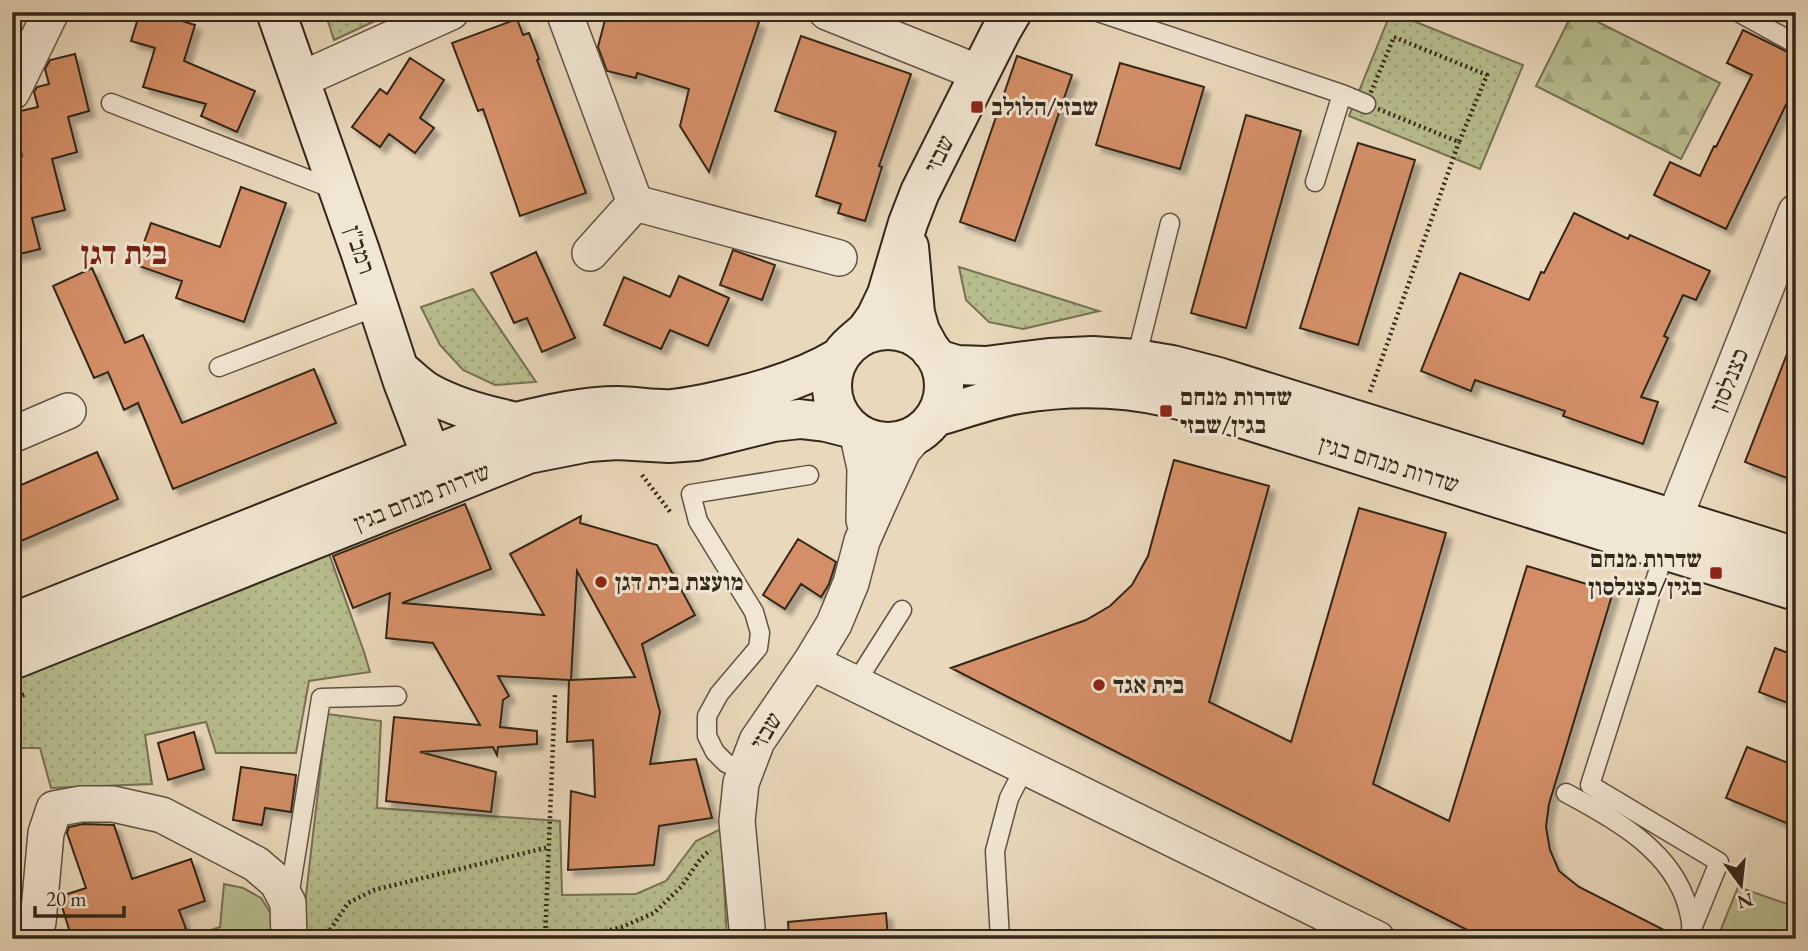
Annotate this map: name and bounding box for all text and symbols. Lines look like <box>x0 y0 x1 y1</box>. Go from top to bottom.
place label: שבזי/הלולב <box>991 91 1098 122</box>
marker: שבזי/הלולב <box>969 99 985 115</box>
street label: שבזי <box>916 129 961 178</box>
street label: רמב"ן <box>338 221 383 278</box>
district label: בית דגן <box>81 232 167 274</box>
street label: כצנלסון <box>1702 343 1755 416</box>
place label: שדרות מנחם בגין/שבזי <box>1180 381 1292 440</box>
marker: שדרות מנחם בגין/שבזי <box>1158 403 1174 419</box>
street label: שדרות מנחם בגין <box>1315 427 1463 500</box>
street label: שדרות מנחם בגין <box>349 455 495 538</box>
place label: שדרות מנחם בגין/כצנלסון <box>1588 543 1702 602</box>
marker: שדרות מנחם בגין/כצנלסון <box>1708 565 1724 581</box>
place label: מועצת בית דגן <box>615 566 743 597</box>
marker: מועצת בית דגן <box>593 574 609 590</box>
place label: בית אגד <box>1113 669 1184 700</box>
marker: בית אגד <box>1091 677 1107 693</box>
street label: שבזי <box>742 706 789 755</box>
north arrow <box>1706 850 1776 920</box>
scale bar <box>35 874 124 918</box>
text: 20 m <box>46 885 87 912</box>
text: N <box>1734 887 1756 915</box>

